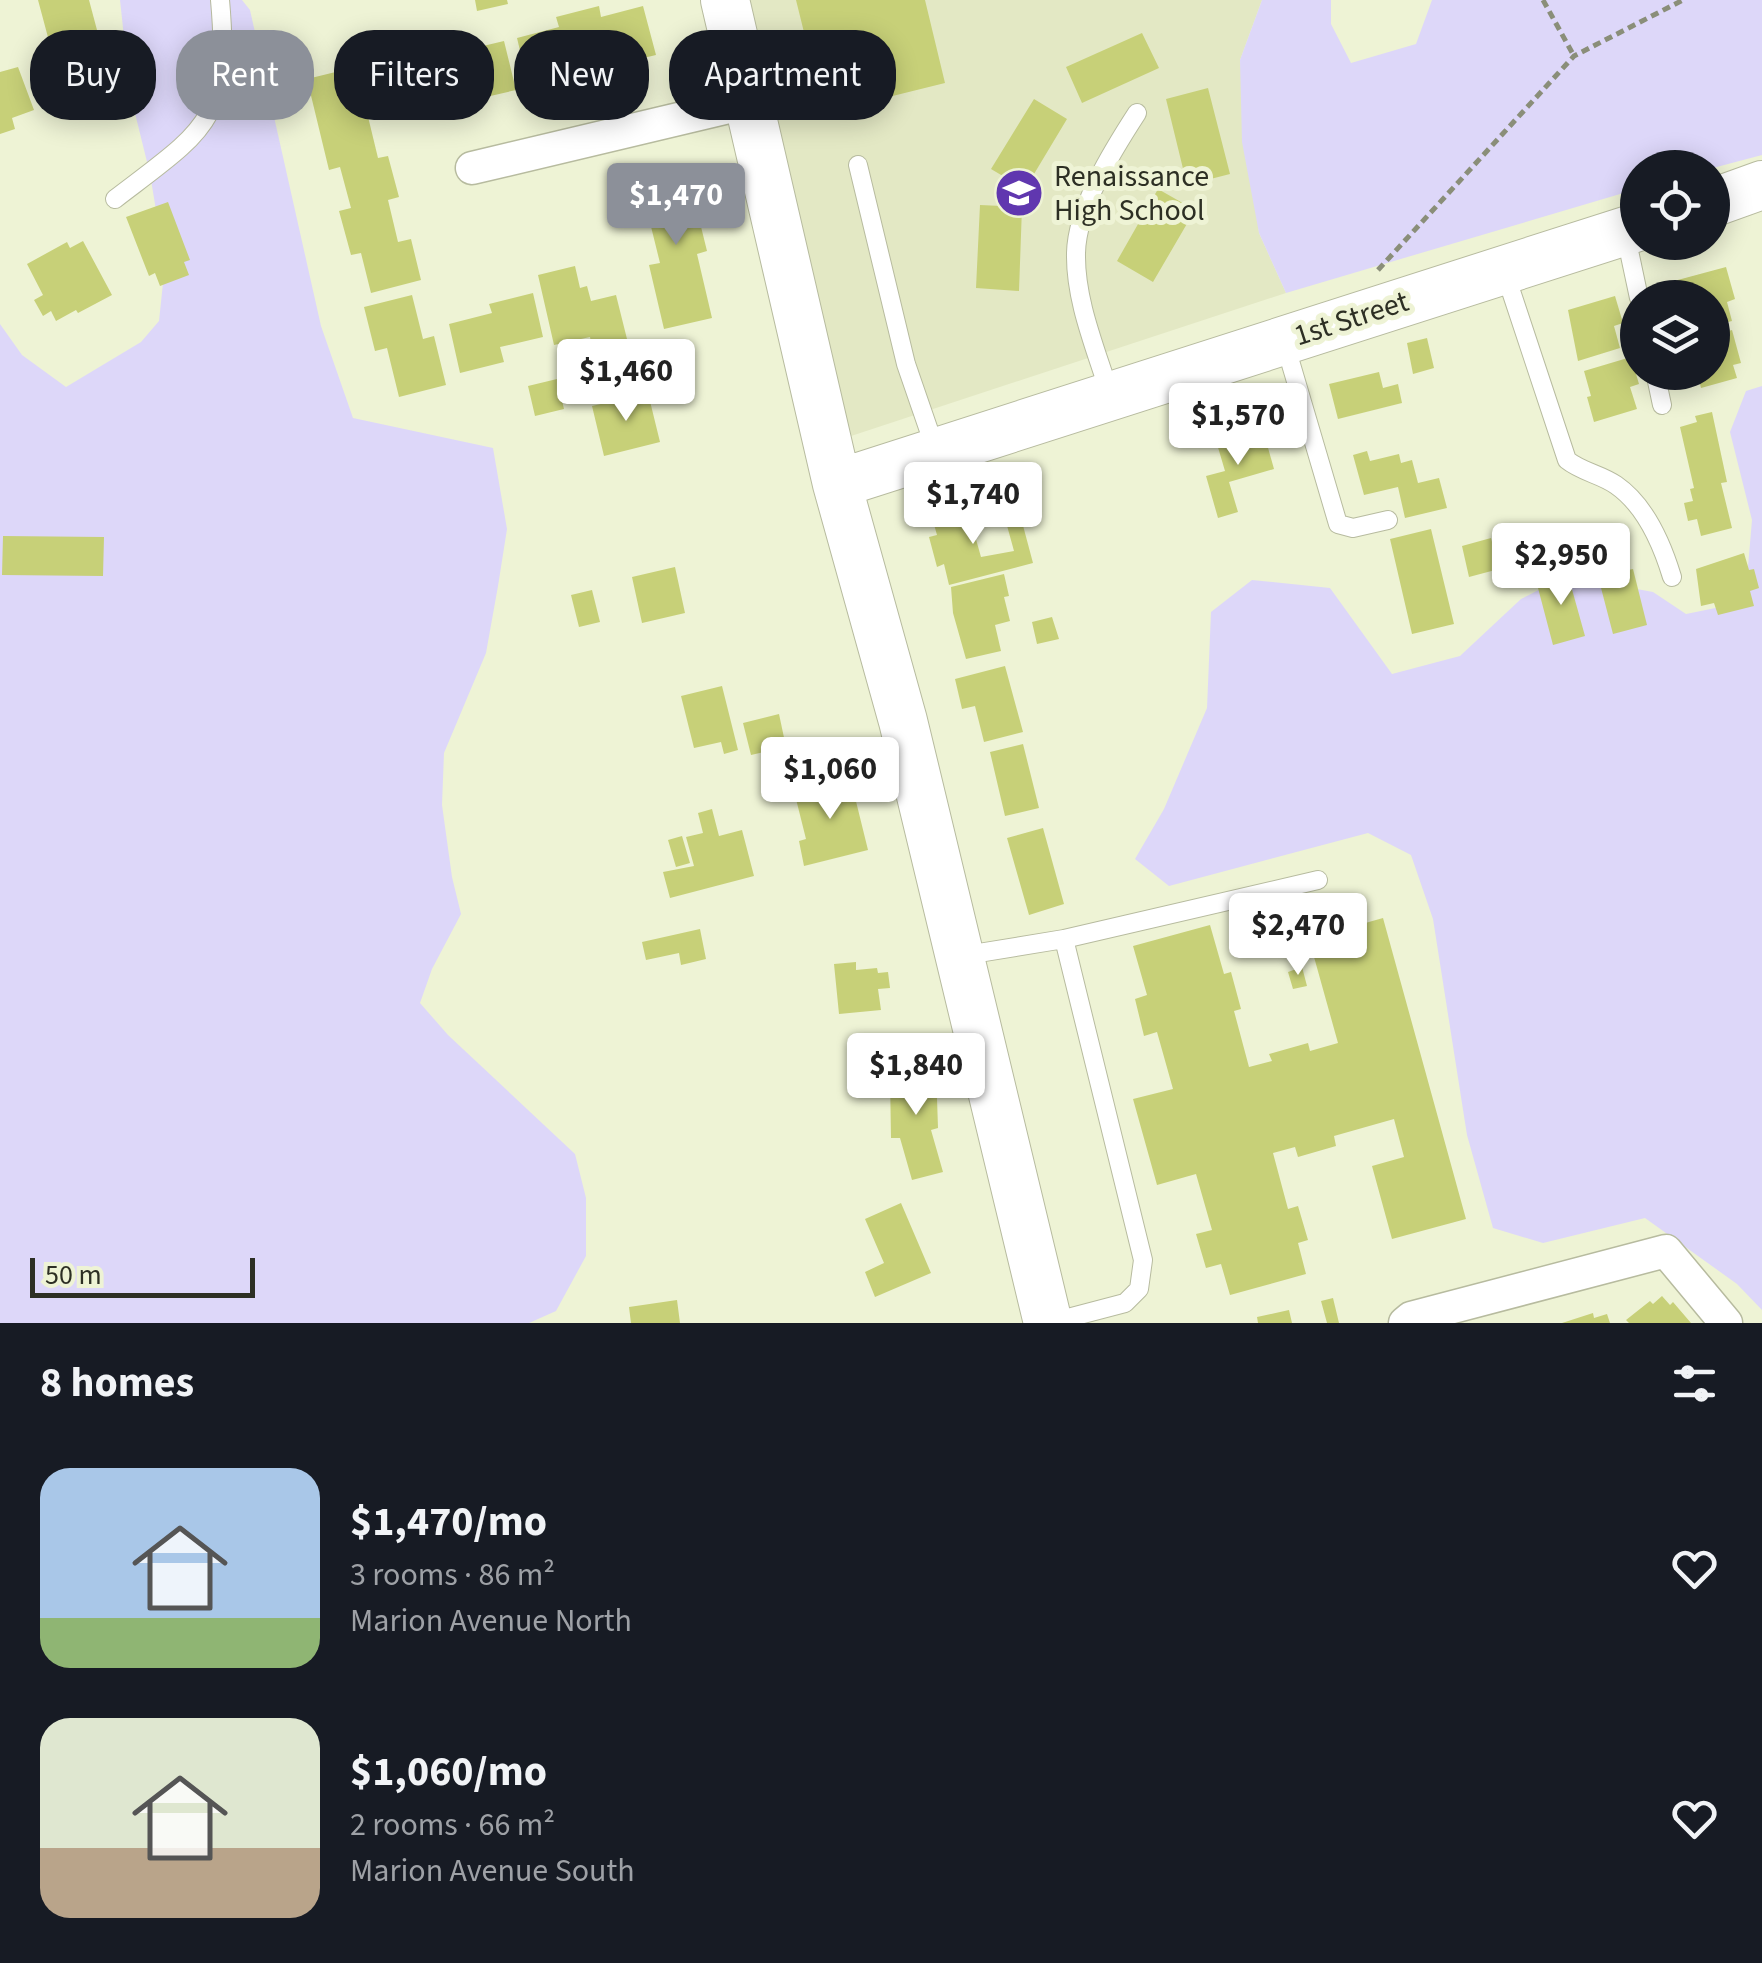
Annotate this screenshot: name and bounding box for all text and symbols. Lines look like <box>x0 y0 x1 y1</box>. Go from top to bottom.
chip: Buy <box>30 30 156 120</box>
chip: Rent <box>176 30 314 120</box>
chip: Filters <box>334 30 494 120</box>
chip: New <box>514 30 649 120</box>
chip: Apartment <box>669 30 896 120</box>
map controls <box>1620 150 1730 390</box>
button: locate <box>1620 150 1730 260</box>
place label: Renaissance High School <box>1054 155 1209 232</box>
pin: $1,470 <box>595 163 757 248</box>
school or university icon: Renaissance High School <box>993 167 1045 219</box>
text: $1,470 <box>629 172 723 218</box>
street label: 1st Street <box>1288 280 1414 357</box>
button: layers <box>1620 280 1730 390</box>
pin: $1,460 <box>545 339 707 424</box>
text: $1,460 <box>579 348 673 394</box>
pin: $1,570 <box>1157 383 1319 468</box>
text: $1,570 <box>1191 392 1285 438</box>
pin: $1,740 <box>892 462 1054 547</box>
text: $1,740 <box>926 471 1020 517</box>
pin: $2,950 <box>1480 523 1642 608</box>
text: $2,950 <box>1514 532 1608 578</box>
pin: $1,060 <box>749 737 911 822</box>
text: $1,060 <box>783 746 877 792</box>
pin: $2,470 <box>1217 893 1379 978</box>
text: $2,470 <box>1251 902 1345 948</box>
pin: $1,840 <box>835 1033 997 1118</box>
text: $1,840 <box>869 1042 963 1088</box>
scale bar <box>30 1253 255 1298</box>
text: 50 m <box>45 1255 102 1295</box>
text: 8 homes <box>40 1353 194 1413</box>
icon: filters <box>1667 1356 1722 1411</box>
text: $1,470/mo <box>350 1492 547 1552</box>
icon: home <box>120 1508 240 1628</box>
icon: heart <box>1667 1541 1722 1596</box>
text: 3 rooms · 86 m² <box>350 1552 555 1598</box>
text: Marion Avenue North <box>350 1598 632 1644</box>
text: $1,060/mo <box>350 1742 547 1802</box>
icon: home <box>120 1758 240 1878</box>
icon: heart <box>1667 1791 1722 1846</box>
text: 2 rooms · 66 m² <box>350 1802 555 1848</box>
text: Marion Avenue South <box>350 1848 635 1894</box>

